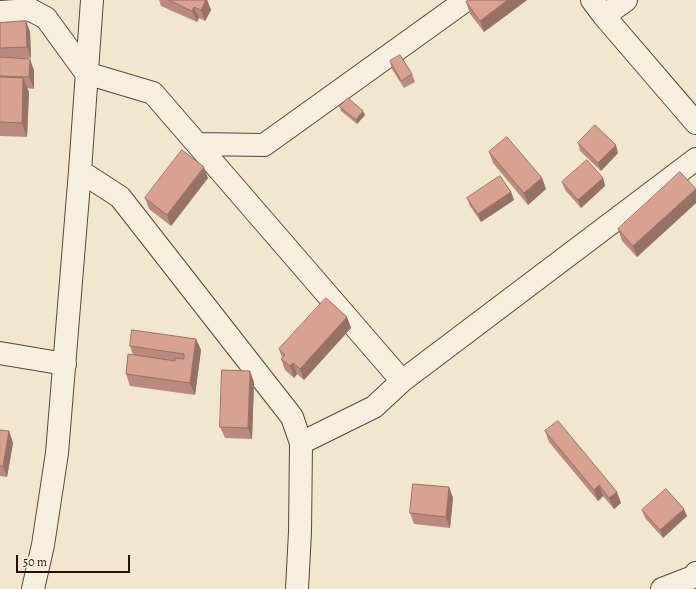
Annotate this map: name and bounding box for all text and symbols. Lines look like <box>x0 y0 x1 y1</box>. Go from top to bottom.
scale bar <box>18 547 132 573</box>
text: 50 m <box>23 554 47 570</box>

